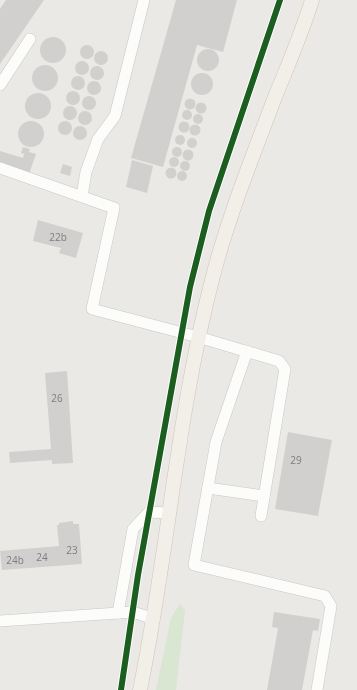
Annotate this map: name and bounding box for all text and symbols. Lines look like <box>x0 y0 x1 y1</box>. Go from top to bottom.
house number: 22b <box>49 230 67 244</box>
house number: 26 <box>51 391 63 405</box>
house number: 29 <box>290 453 302 467</box>
house number: 23 <box>66 543 78 557</box>
house number: 24 <box>36 550 48 564</box>
house number: 24b <box>6 553 24 567</box>

